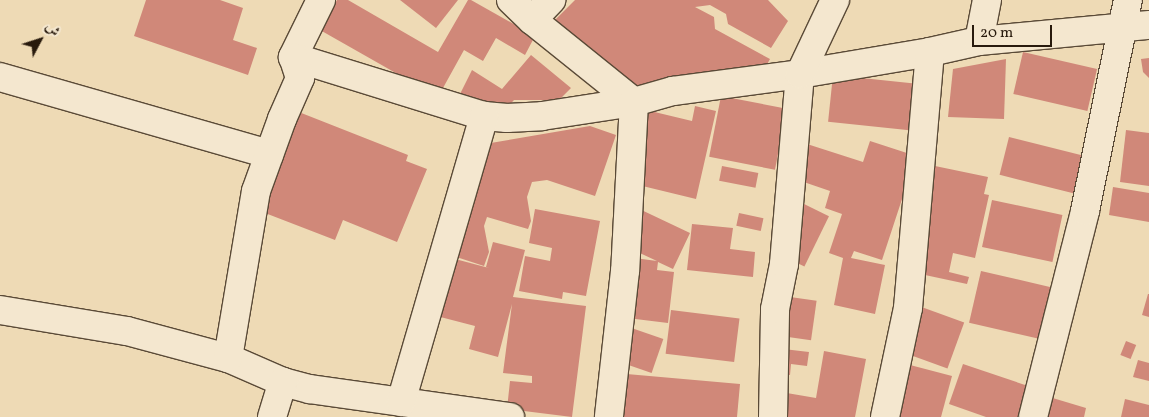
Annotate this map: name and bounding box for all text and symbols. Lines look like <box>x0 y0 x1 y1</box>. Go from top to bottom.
north arrow <box>15 15 65 65</box>
scale bar <box>974 15 1054 47</box>
text: ش <box>40 19 64 41</box>
text: 20 m <box>980 23 1013 44</box>

